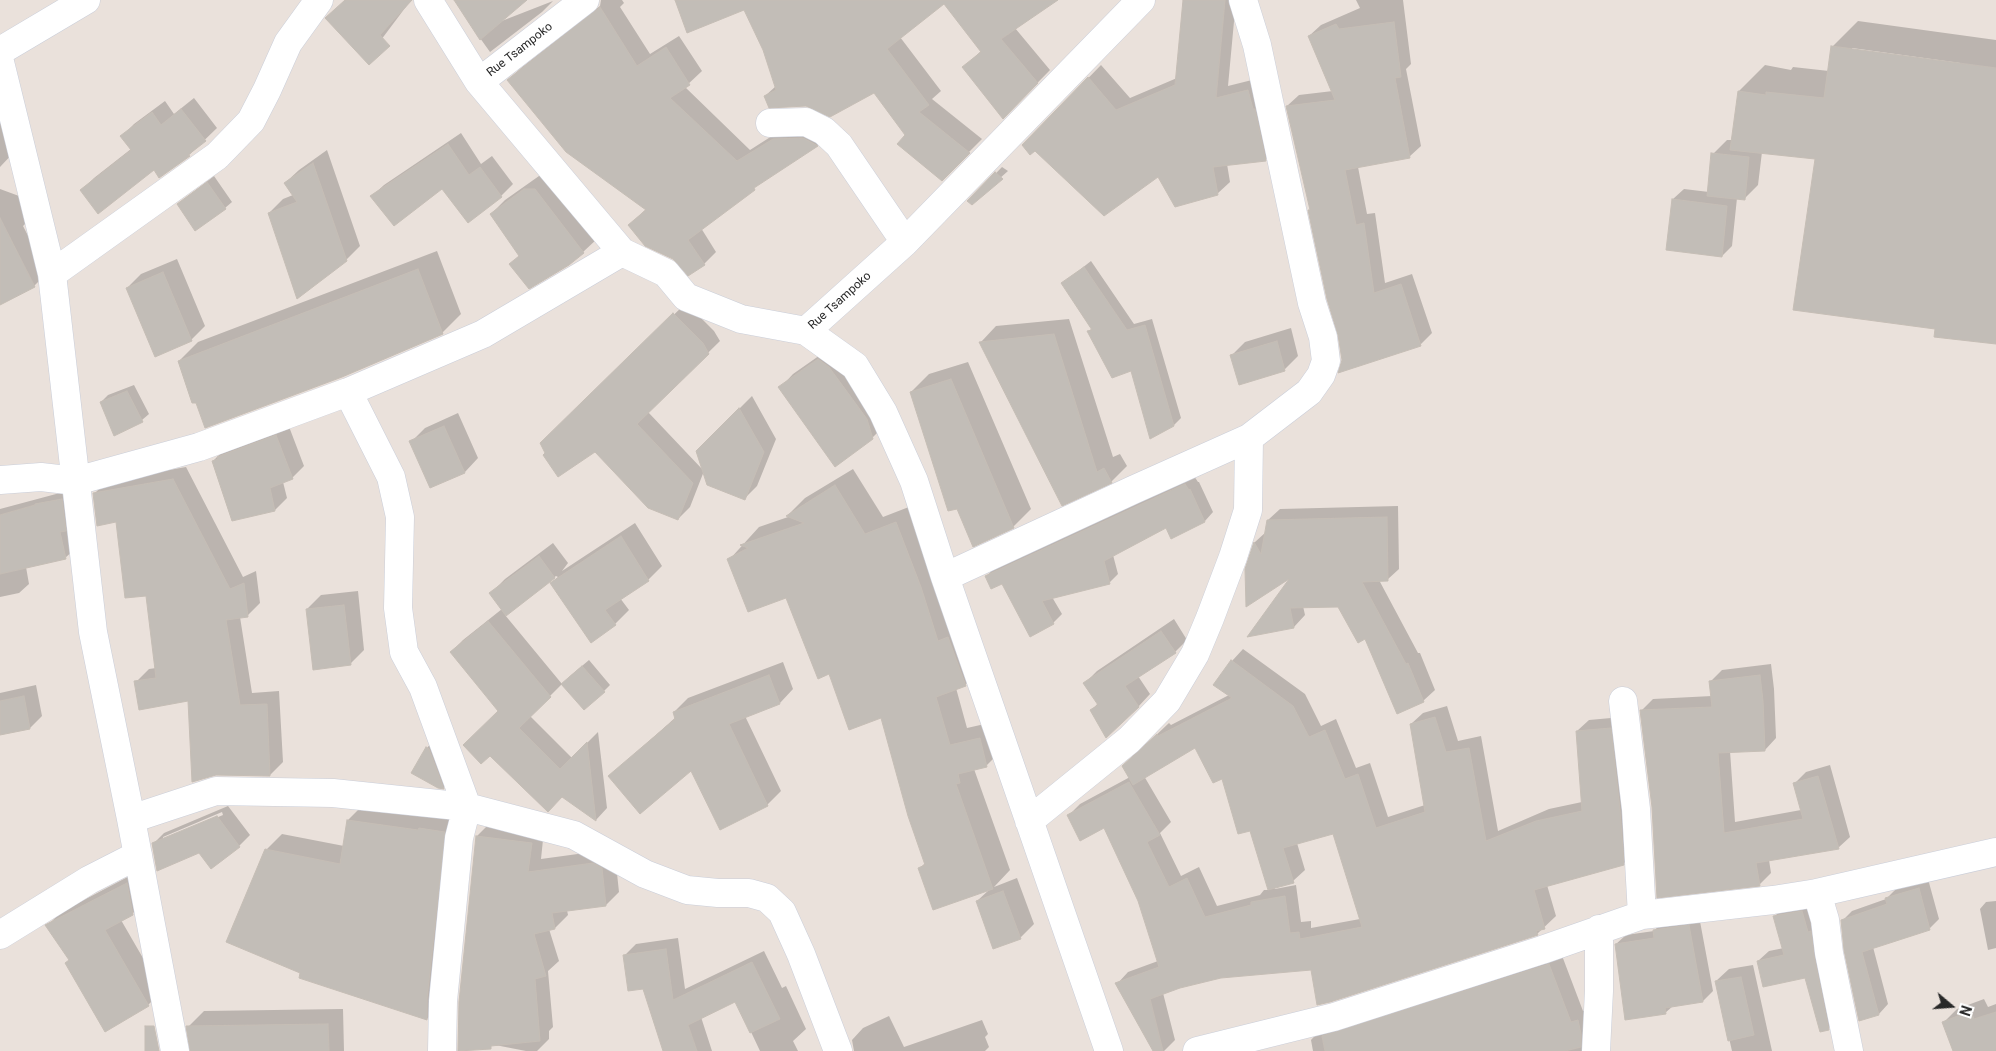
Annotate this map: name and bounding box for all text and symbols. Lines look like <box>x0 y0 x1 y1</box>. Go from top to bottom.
street label: Rue Tsampoko <box>484 20 556 80</box>
street label: Rue Tsampoko <box>806 269 874 333</box>
north arrow <box>1926 981 1976 1031</box>
text: N <box>1956 1003 1974 1018</box>

